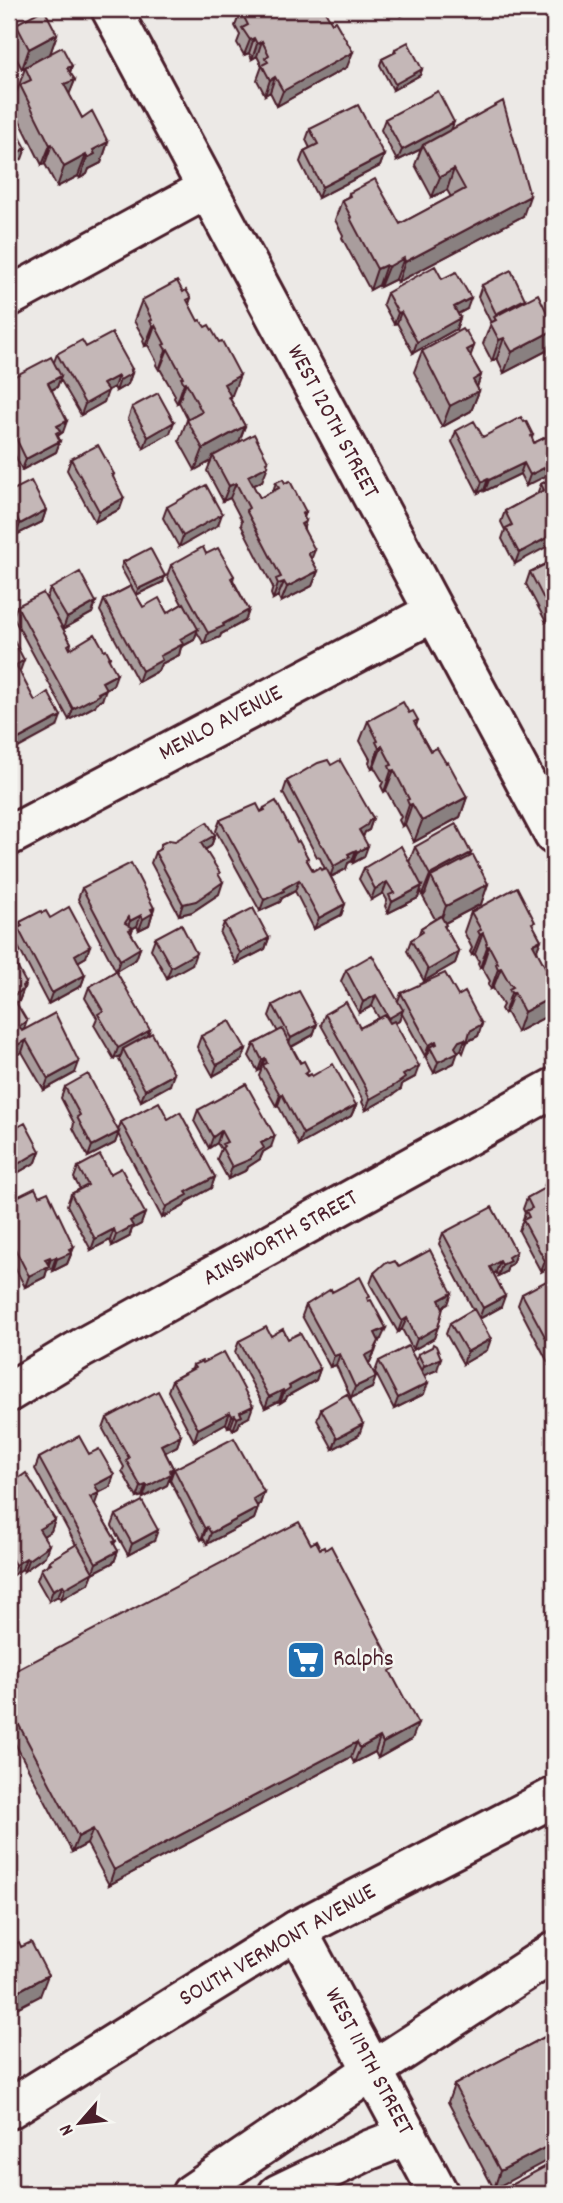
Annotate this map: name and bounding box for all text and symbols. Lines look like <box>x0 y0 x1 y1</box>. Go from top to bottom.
street label: WEST 120TH STREET <box>277 339 387 505</box>
street label: MENLO AVENUE <box>153 677 289 771</box>
street label: AINSWORTH STREET <box>197 1182 365 1296</box>
supermarket icon: Ralphs <box>285 1639 327 1681</box>
place label: Ralphs <box>333 1643 394 1677</box>
street label: SOUTH VERMONT AVENUE <box>173 1876 383 2016</box>
street label: WEST 119TH STREET <box>315 1982 421 2142</box>
north arrow <box>46 2088 116 2158</box>
text: N <box>54 2119 82 2140</box>

